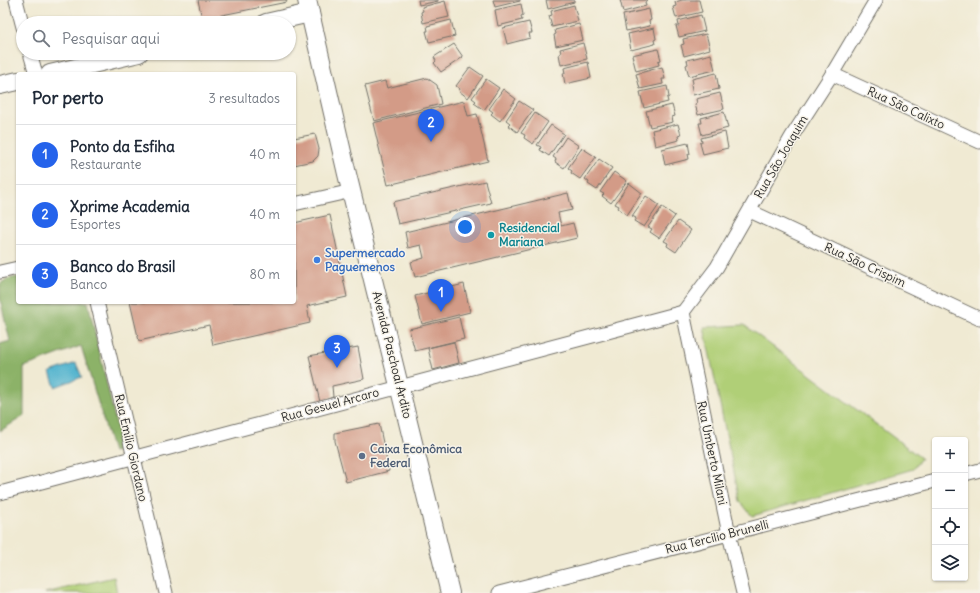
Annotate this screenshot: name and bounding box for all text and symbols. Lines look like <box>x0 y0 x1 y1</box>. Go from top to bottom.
search box <box>16 16 296 60</box>
icon: search <box>30 27 52 49</box>
text: Pesquisar aqui <box>62 29 160 48</box>
street label: Rua São Calixto <box>865 83 948 132</box>
text: Por perto <box>32 87 103 109</box>
text: 3 resultados <box>209 90 280 107</box>
pin: 2 <box>418 109 444 142</box>
street label: Rua São Joaquim <box>751 112 811 201</box>
text: Ponto da Esfiha <box>70 137 175 156</box>
text: 1 <box>42 146 48 163</box>
text: 40 m <box>249 146 280 163</box>
text: Restaurante <box>70 156 142 173</box>
text: Xprime Academia <box>70 197 190 216</box>
text: 2 <box>41 206 49 223</box>
text: 40 m <box>249 206 280 223</box>
text: Esportes <box>70 216 121 233</box>
your location <box>455 217 475 237</box>
place label: Residencial Mariana <box>499 220 560 249</box>
marker: Residencial Mariana <box>486 230 496 240</box>
street label: Rua São Crispim <box>822 239 909 290</box>
place label: Supermercado Paguemenos <box>325 245 406 275</box>
marker: Supermercado Paguemenos <box>312 255 322 265</box>
text: Banco do Brasil <box>70 257 175 276</box>
text: 3 <box>41 266 49 283</box>
text: 80 m <box>249 266 280 283</box>
text: Banco <box>70 276 107 293</box>
pin: 1 <box>428 279 454 312</box>
street label: Avenida Paschoal Ardito <box>369 290 416 420</box>
pin: 3 <box>324 335 350 368</box>
street label: Rua Gesuel Arcaro <box>279 384 381 425</box>
street label: Rua Emílio Giordano <box>112 393 151 503</box>
street label: Rua Umberto Milani <box>694 399 731 506</box>
map controls <box>932 437 968 581</box>
button: + <box>932 437 968 473</box>
place label: Caixa Econômica Federal <box>370 441 462 470</box>
marker: Caixa Econômica Federal <box>357 451 367 461</box>
button: − <box>932 473 968 509</box>
button: locate <box>932 509 968 545</box>
street label: Rua Tercílio Brunelli <box>664 516 770 557</box>
button: layers <box>932 545 968 581</box>

